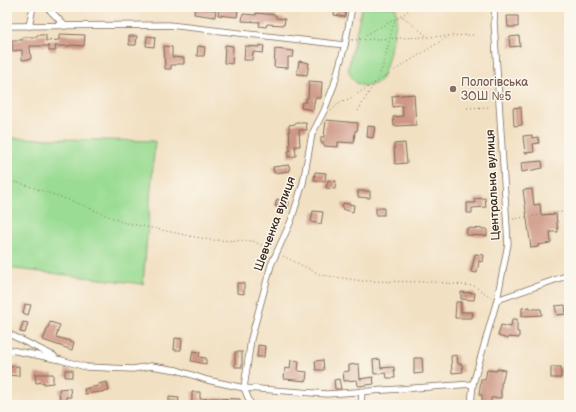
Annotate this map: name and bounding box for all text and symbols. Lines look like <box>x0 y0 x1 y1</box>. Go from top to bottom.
place label: Пологівська ЗОШ №5 <box>461 75 528 104</box>
marker: Пологівська ЗОШ №5 <box>448 84 458 94</box>
street label: Центральна вулиця <box>483 129 503 241</box>
street label: Шевченка вулиця <box>251 174 299 273</box>

